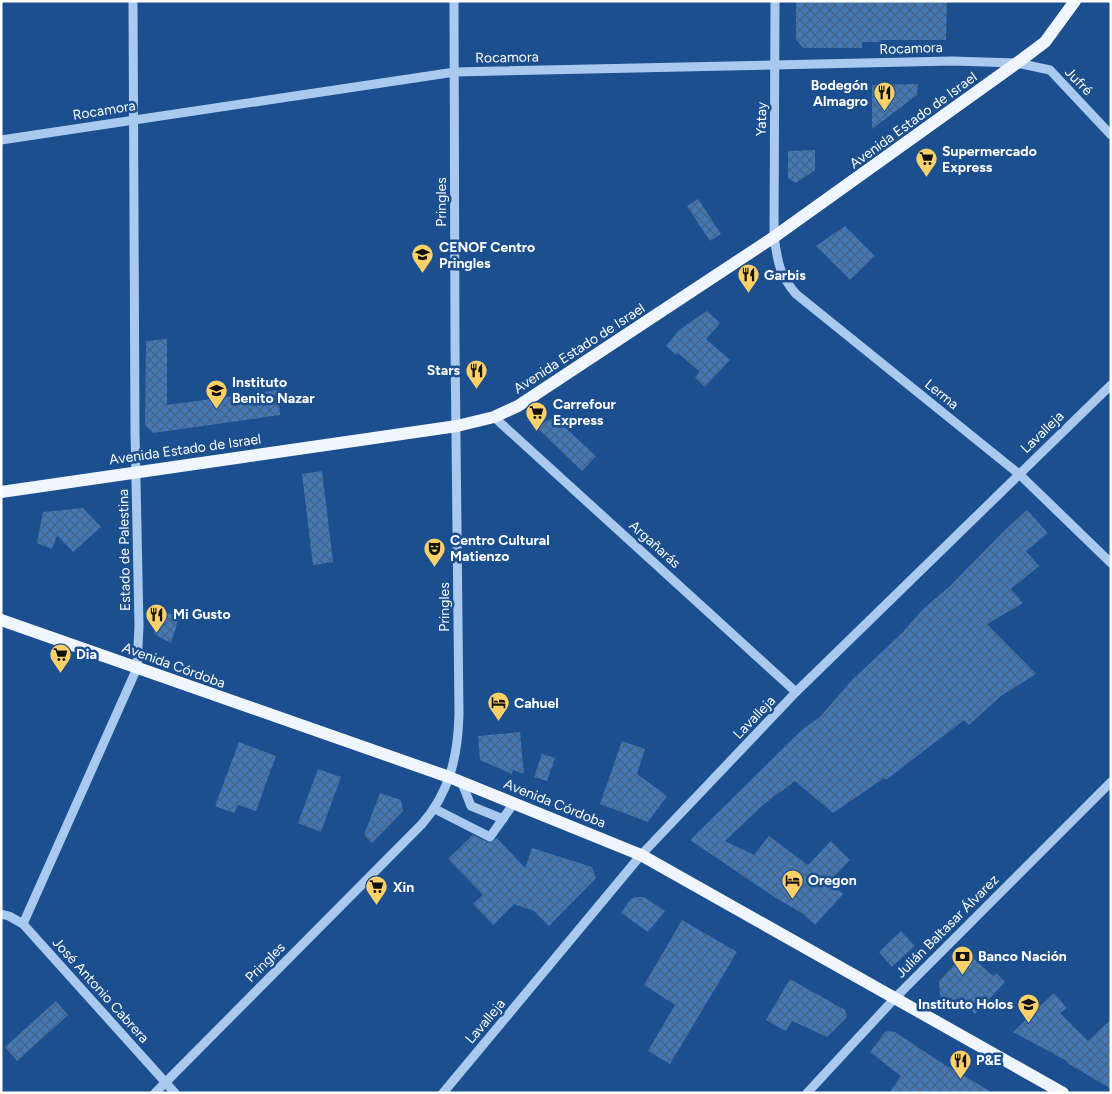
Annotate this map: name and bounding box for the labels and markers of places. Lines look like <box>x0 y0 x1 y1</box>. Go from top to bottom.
place label: Bodegón Almagro <box>811 77 868 110</box>
restaurant icon: Bodegón Almagro <box>872 81 896 112</box>
place label: Supermercado Express <box>942 143 1037 176</box>
supermarket icon: Supermercado Express <box>914 147 938 178</box>
place label: CENOF Centro Pringles <box>439 239 535 272</box>
school or university icon: CENOF Centro Pringles <box>411 243 435 274</box>
restaurant icon: Garbis <box>736 263 760 294</box>
place label: Garbis <box>764 267 806 284</box>
restaurant icon: Stars <box>464 358 488 389</box>
place label: Stars <box>427 362 460 379</box>
place label: Instituto Benito Nazar <box>232 374 315 407</box>
school or university icon: Instituto Benito Nazar <box>204 378 228 409</box>
place label: Carrefour Express <box>553 396 616 429</box>
supermarket icon: Carrefour Express <box>525 400 549 431</box>
place label: Centro Cultural Matienzo <box>450 532 550 565</box>
theatre icon: Centro Cultural Matienzo <box>422 536 446 567</box>
restaurant icon: Mi Gusto <box>145 602 169 633</box>
place label: Mi Gusto <box>173 606 231 623</box>
supermarket icon: Dia <box>48 642 72 673</box>
place label: Dia <box>76 646 97 663</box>
hotel icon: Cahuel <box>486 691 510 722</box>
place label: Cahuel <box>514 695 559 712</box>
hotel icon: Oregon <box>780 868 804 899</box>
place label: Oregon <box>808 872 857 889</box>
supermarket icon: Xin <box>365 875 389 906</box>
place label: Xin <box>393 879 414 896</box>
bank icon: Banco Nación <box>950 944 974 975</box>
place label: Banco Nación <box>978 948 1067 965</box>
school or university icon: Instituto Holos <box>1017 992 1041 1023</box>
place label: Instituto Holos <box>918 996 1013 1013</box>
restaurant icon: P&E <box>948 1048 972 1079</box>
place label: P&E <box>976 1052 1002 1069</box>

